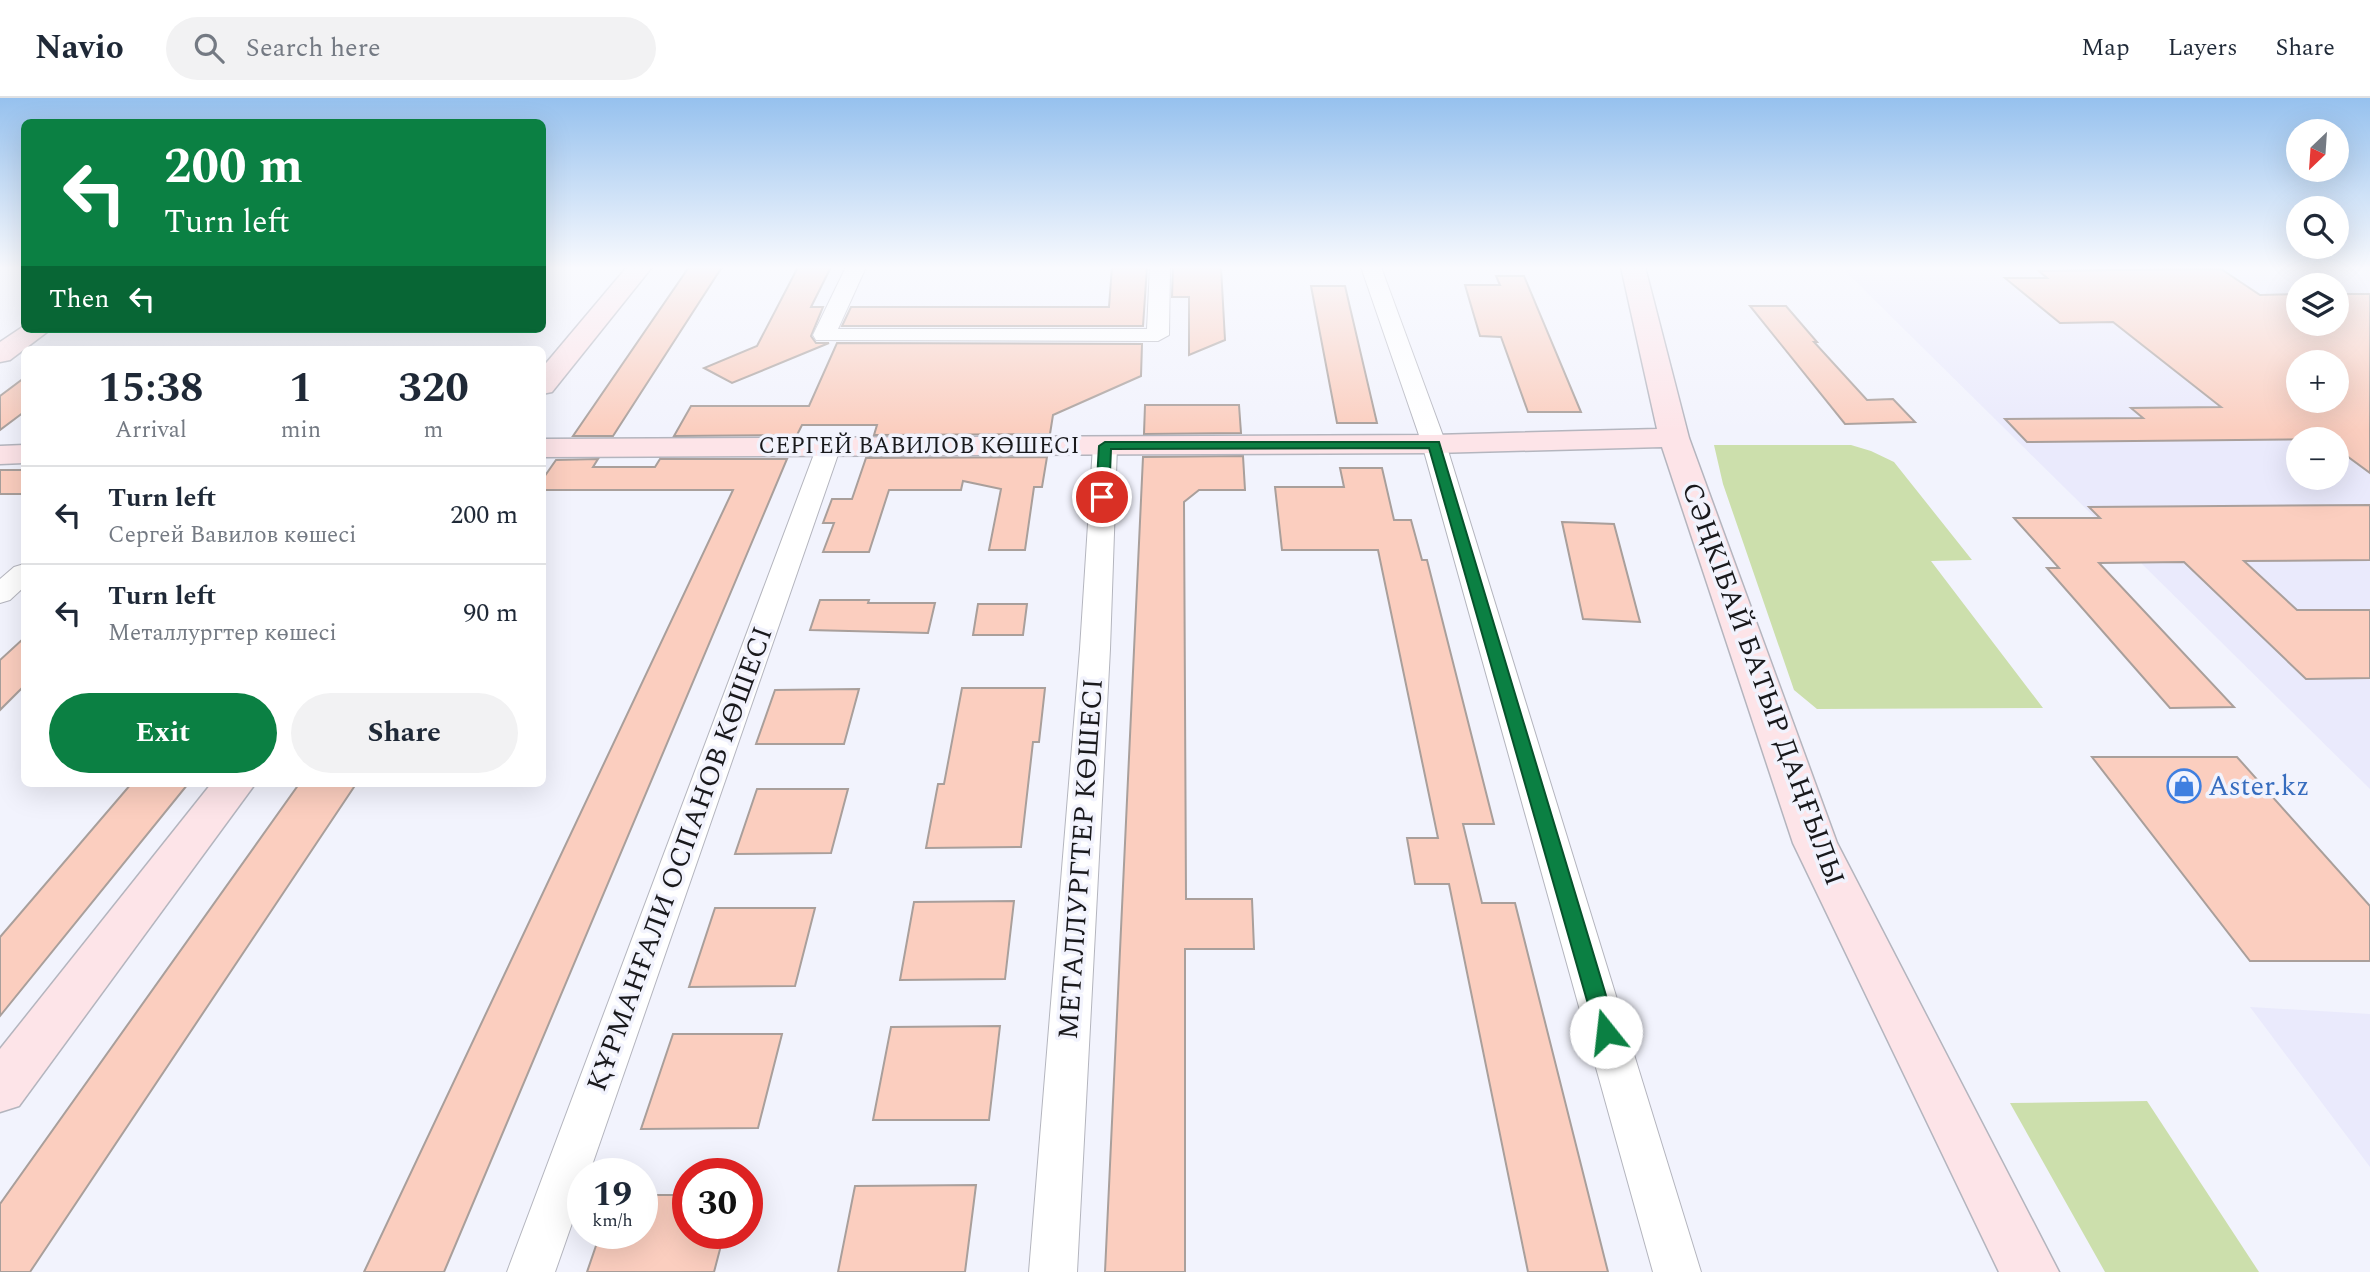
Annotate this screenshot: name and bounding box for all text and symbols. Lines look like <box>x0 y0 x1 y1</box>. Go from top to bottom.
search box <box>166 17 656 80</box>
text: Navio <box>35 23 124 73</box>
text: Search here <box>246 28 381 68</box>
icon: search <box>190 29 228 67</box>
text: Map <box>2081 30 2130 66</box>
text: Layers <box>2168 30 2238 66</box>
text: Share <box>2276 30 2335 66</box>
north arrow <box>2286 119 2348 182</box>
map controls <box>2286 119 2349 490</box>
text: 200 m <box>164 130 303 205</box>
icon: left <box>49 147 140 238</box>
button: search <box>2286 196 2349 259</box>
text: Turn left <box>164 198 290 247</box>
button: layers <box>2286 273 2349 336</box>
text: Then <box>49 279 109 319</box>
icon: left <box>123 280 161 318</box>
button: + <box>2286 350 2349 413</box>
text: 15:38 <box>98 357 204 420</box>
text: 1 <box>289 357 313 420</box>
text: 320 <box>398 357 469 420</box>
text: Arrival <box>115 413 187 448</box>
text: min <box>281 413 321 448</box>
text: m <box>424 413 443 448</box>
button: − <box>2286 427 2349 490</box>
street label: СЕРГЕЙ ВАВИЛОВ КӨШЕСІ <box>759 429 1079 464</box>
pin <box>1072 467 1132 527</box>
street label: СӘҢКІБАЙ БАТЫР ДАҢҒЫЛЫ <box>1670 476 1856 892</box>
text: Turn left <box>108 478 216 518</box>
icon: arrive <box>1083 478 1121 516</box>
text: 200 m <box>450 495 518 535</box>
icon: left <box>49 496 87 534</box>
text: Сергей Вавилов көшесі <box>108 518 356 553</box>
text: Turn left <box>108 576 216 616</box>
text: 90 m <box>463 593 518 633</box>
icon: left <box>49 594 87 632</box>
text: Металлургтер көшесі <box>108 616 337 651</box>
street label: ҚҰРМАНҒАЛИ ОСПАНОВ КӨШЕСІ <box>576 620 784 1098</box>
street label: МЕТАЛЛУРГТЕР КӨШЕСІ <box>1047 677 1115 1041</box>
button: Exit <box>49 693 277 773</box>
button: Share <box>291 693 518 773</box>
place label: Aster.kz <box>2208 765 2310 808</box>
shop icon: Aster.kz <box>2165 767 2203 805</box>
position arrow <box>1569 995 1643 1069</box>
speed limit sign: 30 <box>672 1158 763 1249</box>
text: 19 <box>593 1168 632 1221</box>
text: km/h <box>592 1207 633 1234</box>

